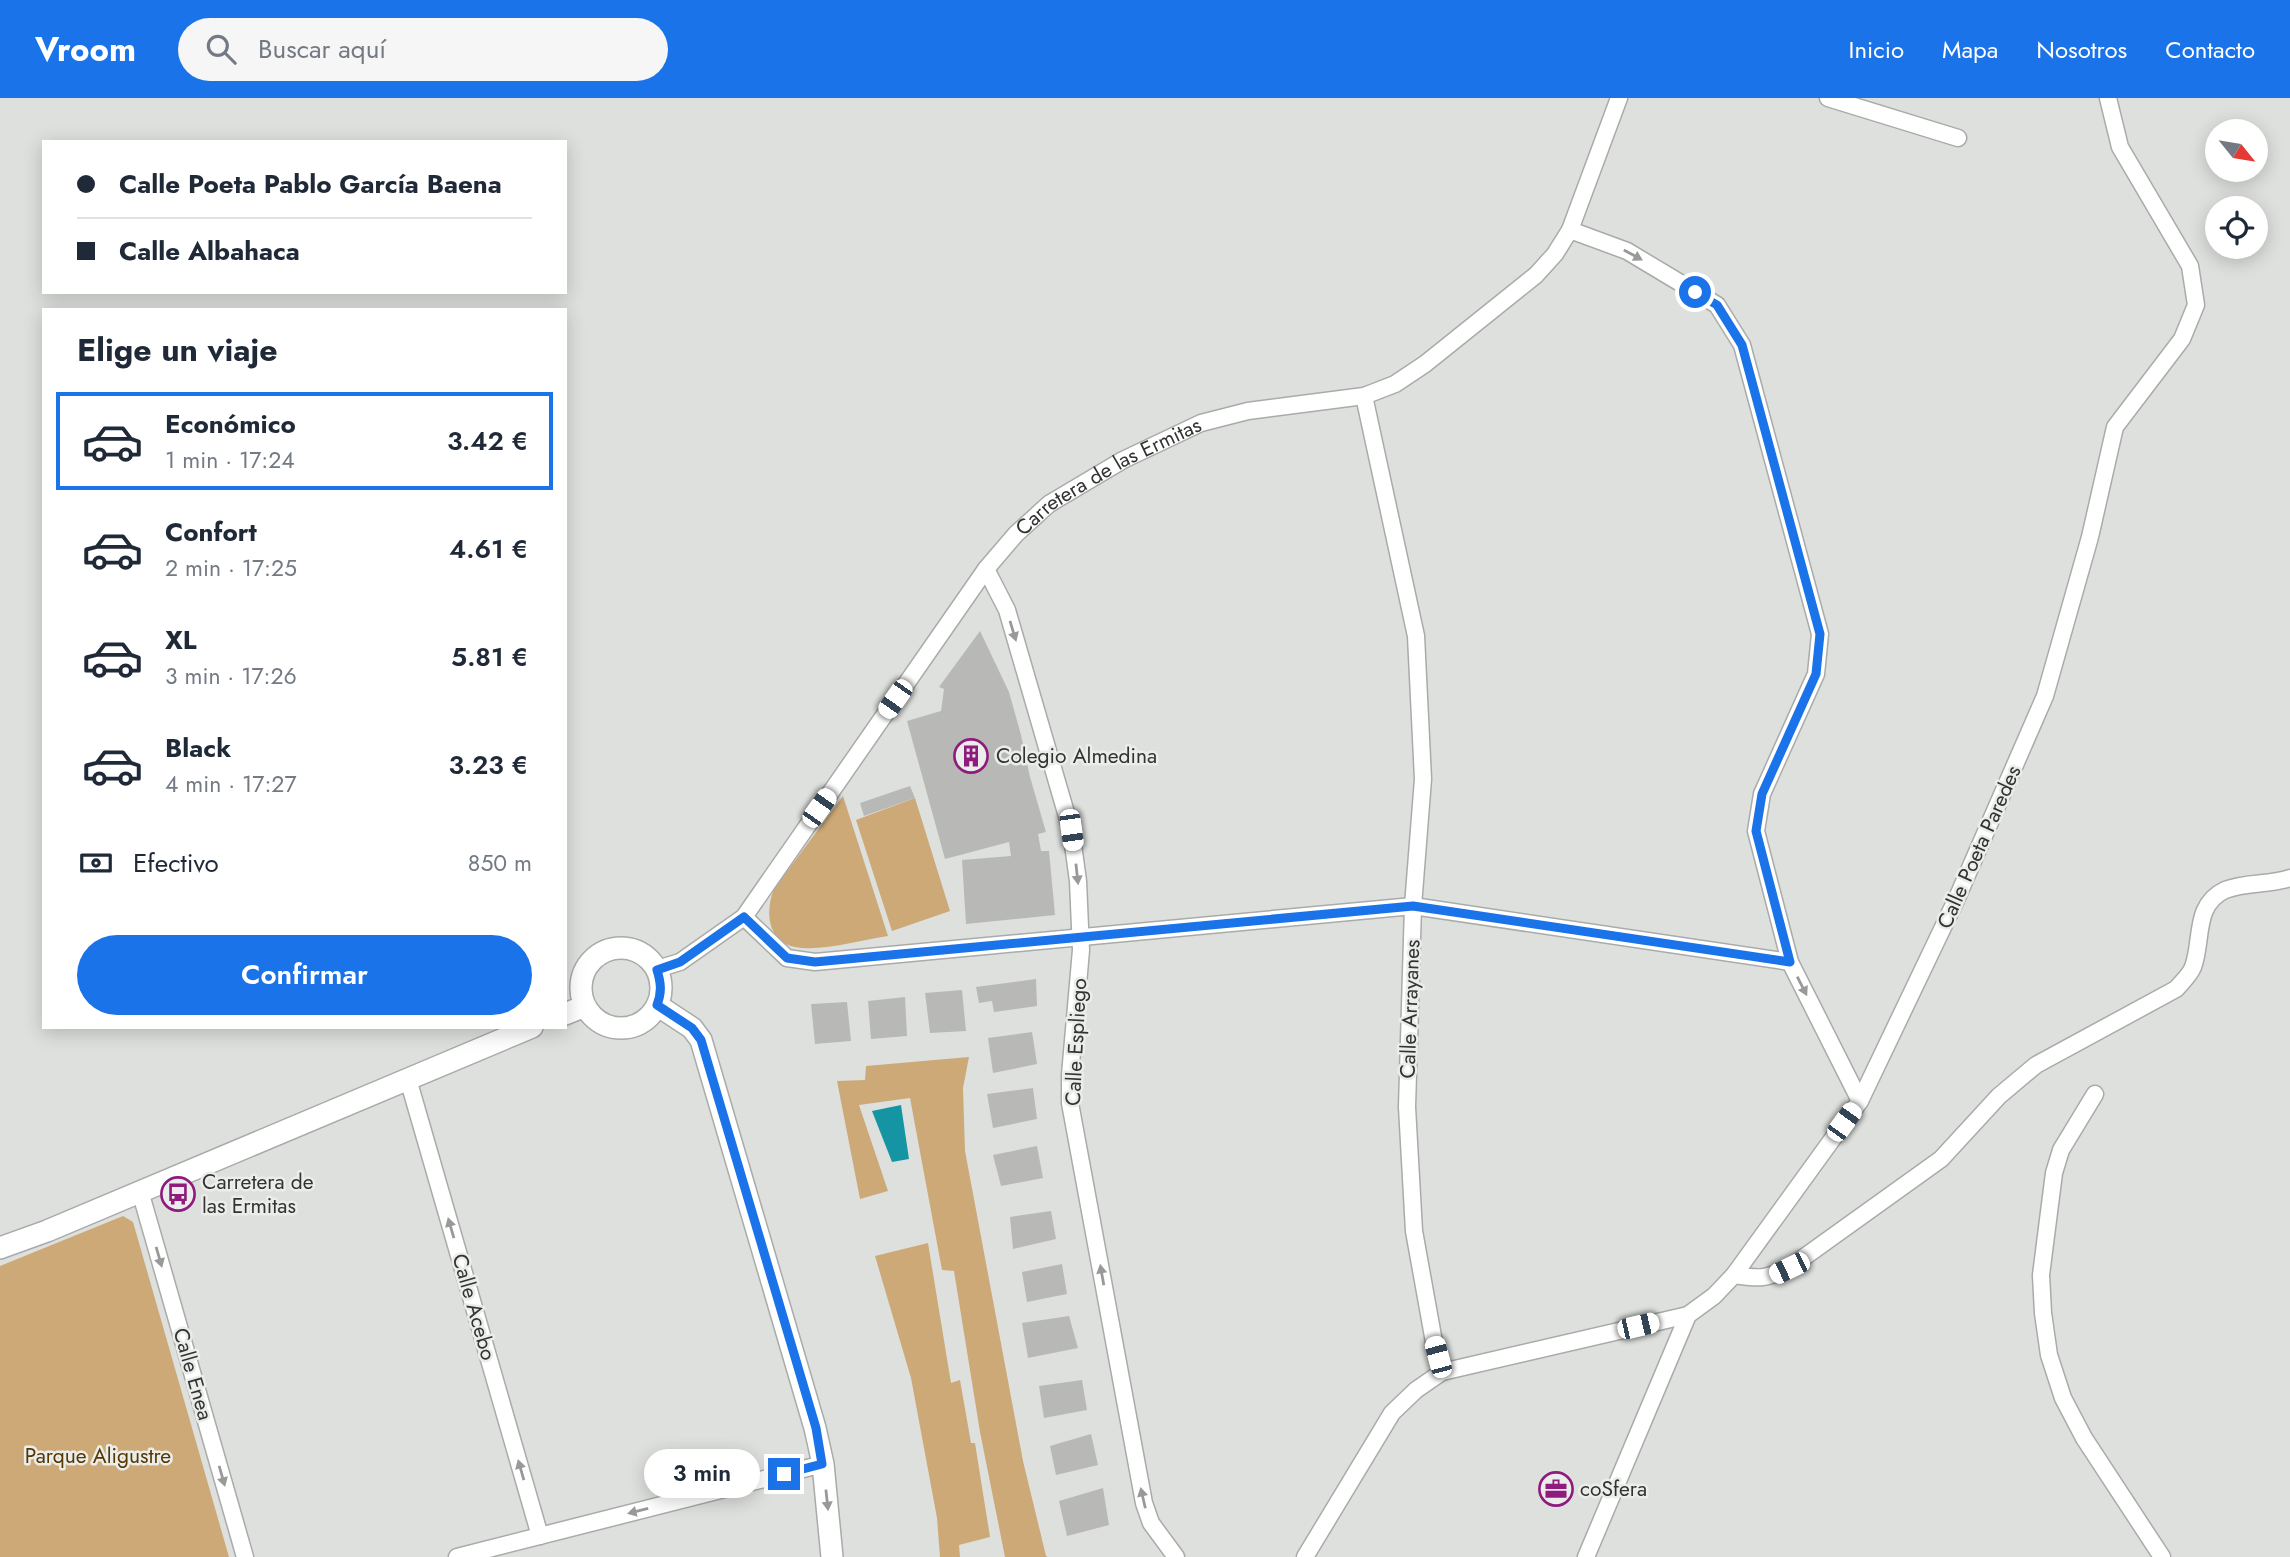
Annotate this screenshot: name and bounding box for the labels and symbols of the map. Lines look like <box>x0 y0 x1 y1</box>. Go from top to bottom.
north arrow <box>2205 119 2268 182</box>
one-way arrow <box>1624 249 1643 261</box>
route start <box>1679 276 1711 308</box>
street label: Carretera de las Ermitas <box>1009 410 1206 543</box>
one-way arrow <box>1009 621 1019 642</box>
car <box>875 676 916 722</box>
building icon: Colegio Almedina <box>952 737 990 775</box>
place label: Colegio Almedina <box>996 741 1157 771</box>
street label: Calle Poeta Paredes <box>1930 761 2028 933</box>
car <box>799 785 840 831</box>
car <box>1058 808 1085 852</box>
one-way arrow <box>1072 863 1083 885</box>
street label: Calle Arrayanes <box>1393 939 1427 1079</box>
one-way arrow <box>1797 976 1808 996</box>
street label: Calle Espliego <box>1058 977 1094 1107</box>
car <box>1824 1099 1865 1145</box>
place label: Carretera de las Ermitas <box>202 1167 314 1221</box>
bus stop icon: Carretera de las Ermitas <box>159 1175 197 1213</box>
one-way arrow <box>445 1217 456 1239</box>
one-way arrow <box>155 1247 165 1268</box>
car <box>1766 1249 1813 1287</box>
street label: Calle Acebo <box>445 1250 503 1364</box>
one-way arrow <box>1096 1264 1107 1286</box>
car <box>1616 1311 1661 1341</box>
street label: Calle Enea <box>166 1324 220 1424</box>
car <box>1423 1334 1454 1380</box>
park label: Parque Aligustre <box>25 1441 171 1471</box>
callout: 3 min <box>644 1450 760 1498</box>
route end <box>768 1458 800 1490</box>
one-way arrow <box>515 1460 525 1481</box>
one-way arrow <box>217 1465 227 1486</box>
office icon: coSfera <box>1537 1470 1575 1508</box>
place label: coSfera <box>1580 1474 1647 1504</box>
one-way arrow <box>1138 1487 1149 1509</box>
one-way arrow <box>822 1489 833 1511</box>
one-way arrow <box>627 1506 649 1517</box>

